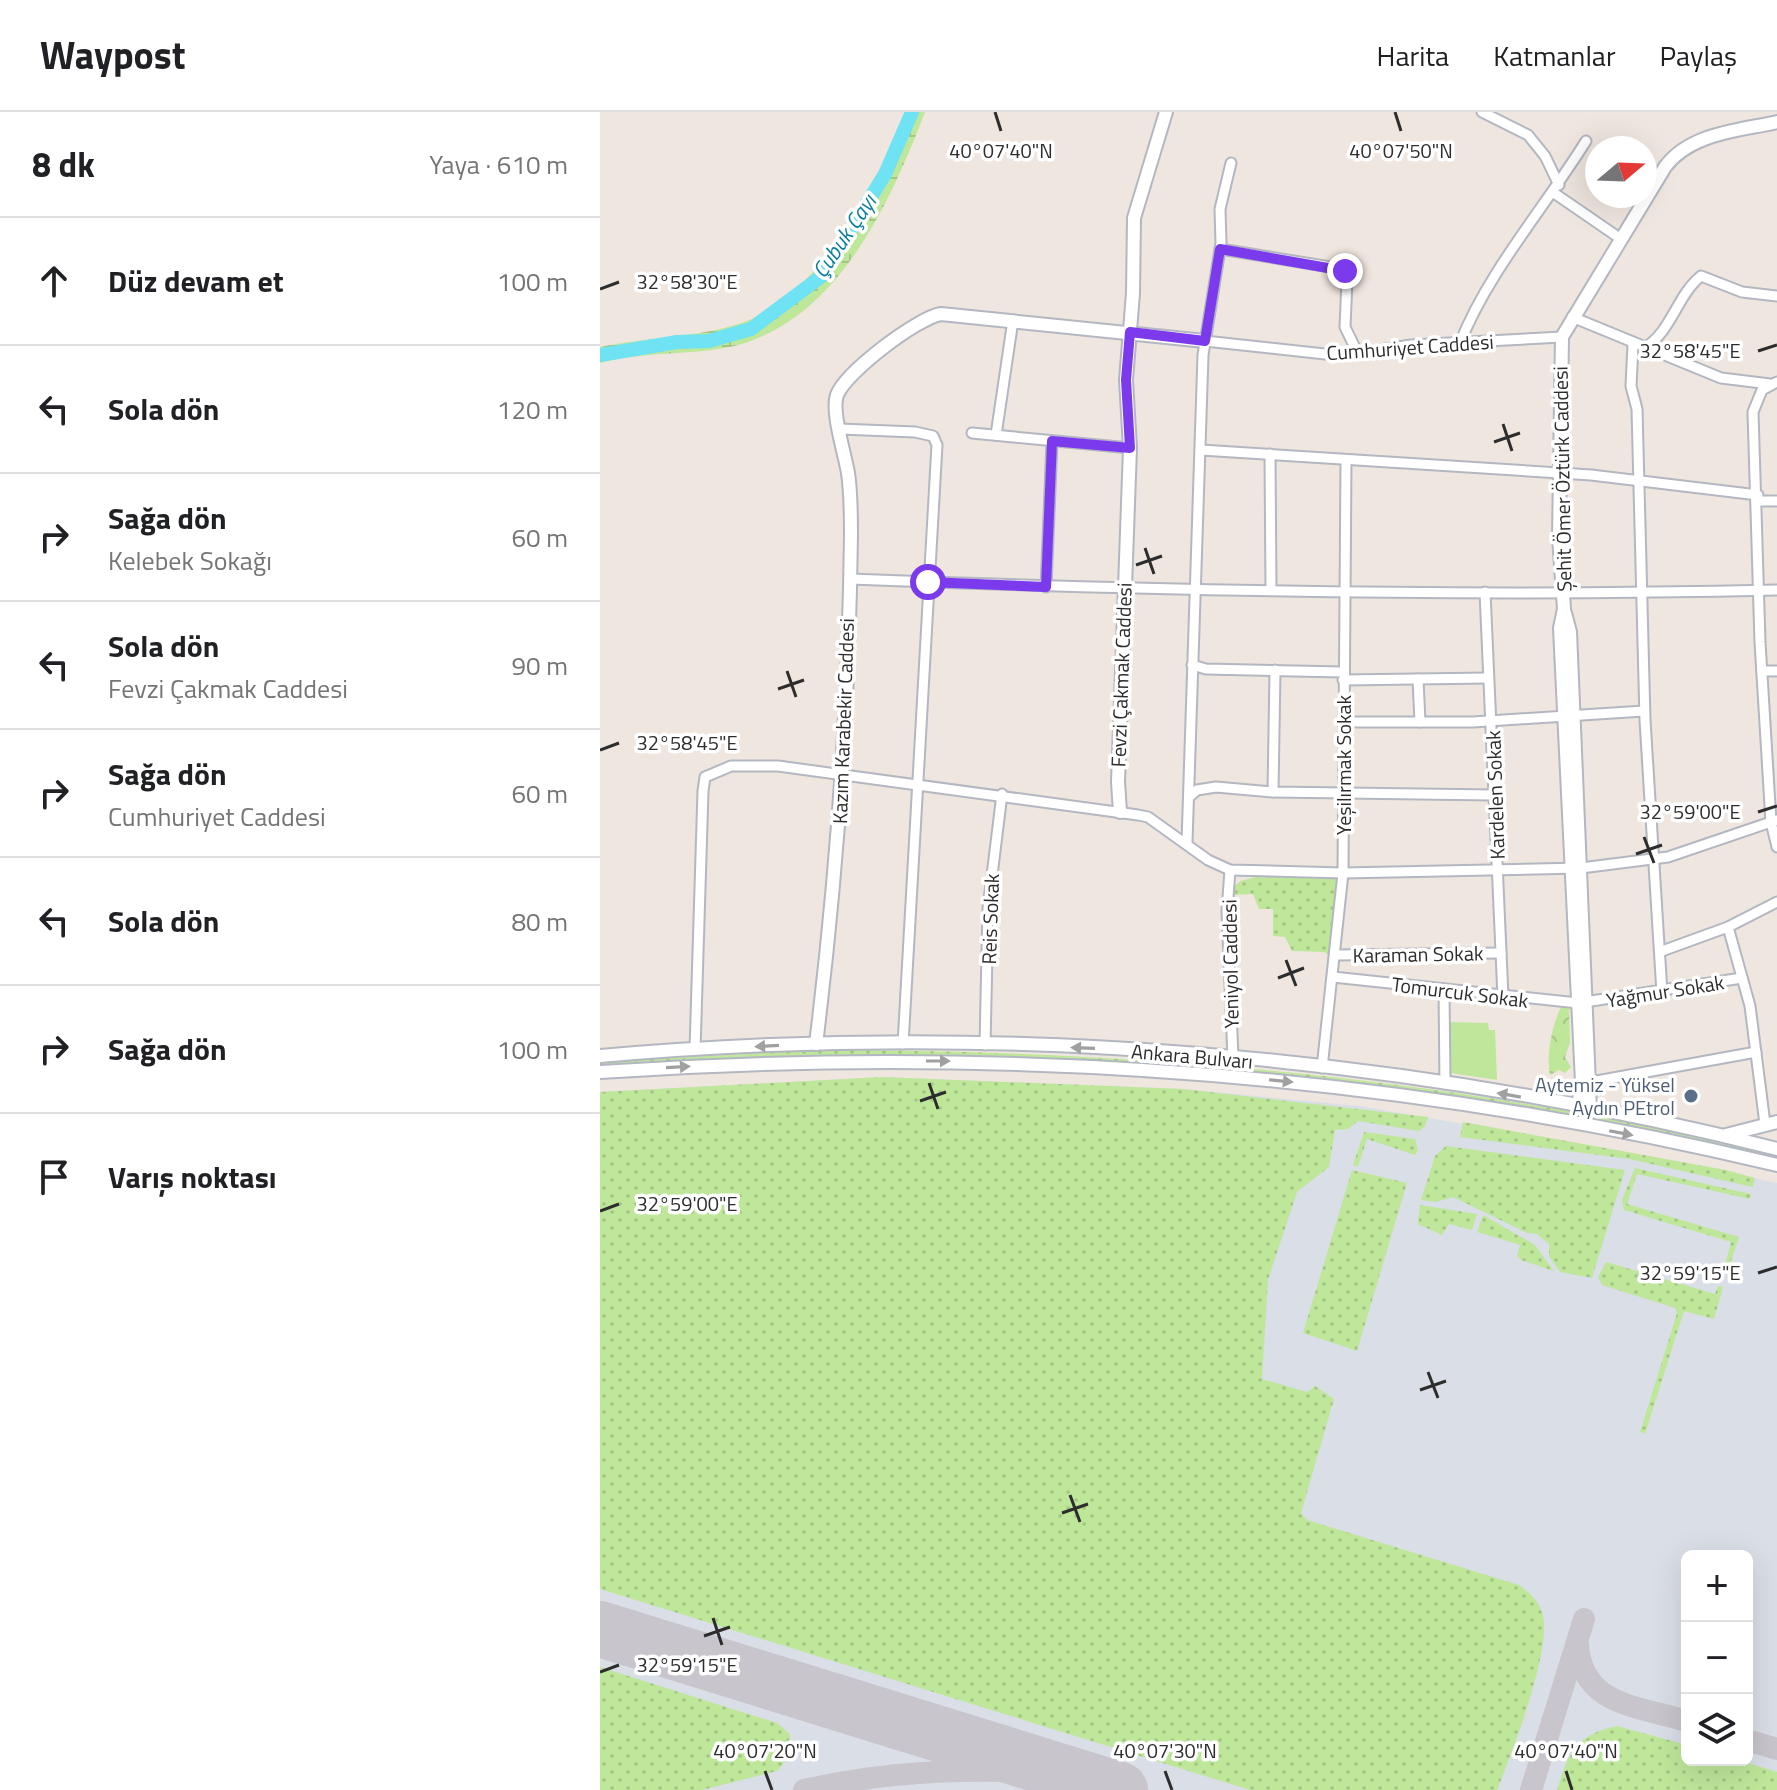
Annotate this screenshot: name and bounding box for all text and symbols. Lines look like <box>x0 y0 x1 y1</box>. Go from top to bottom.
text: Waypost <box>40 26 186 84</box>
text: Harita <box>1377 34 1449 77</box>
text: Katmanlar <box>1493 34 1616 77</box>
text: Paylaş <box>1660 34 1737 77</box>
text: 40°07'40"N <box>949 135 1053 166</box>
text: 40°07'50"N <box>1349 135 1453 166</box>
north arrow <box>1585 136 1657 208</box>
text: 8 dk <box>32 138 95 190</box>
text: Yaya · 610 m <box>429 145 568 184</box>
water label: Çubuk Çayı <box>803 186 885 285</box>
route end <box>1327 253 1363 289</box>
text: Düz devam et <box>108 258 284 304</box>
icon: ahead <box>32 259 76 303</box>
text: 100 m <box>497 262 568 301</box>
text: 32°58'30"E <box>636 266 738 297</box>
street label: Cumhuriyet Caddesi <box>1325 326 1495 368</box>
text: 32°58'45"E <box>1639 335 1741 366</box>
street label: Şehit Ömer Öztürk Caddesi <box>1545 366 1579 592</box>
text: Sola dön <box>108 386 219 432</box>
icon: left <box>32 387 76 431</box>
text: 120 m <box>497 390 568 429</box>
text: Sağa dön <box>108 495 227 541</box>
icon: right <box>32 515 76 559</box>
text: 60 m <box>511 518 568 557</box>
text: Kelebek Sokağı <box>108 541 272 580</box>
route start <box>910 564 946 600</box>
street label: Fevzi Çakmak Caddesi <box>1102 582 1140 768</box>
street label: Kazım Karabekir Caddesi <box>824 617 862 825</box>
text: Sola dön <box>108 623 219 669</box>
icon: left <box>32 643 76 687</box>
text: 90 m <box>511 646 568 685</box>
text: Fevzi Çakmak Caddesi <box>108 669 348 708</box>
street label: Yeşilırmak Sokak <box>1328 694 1359 835</box>
text: 32°58'45"E <box>636 727 738 758</box>
street label: Kardelen Sokak <box>1477 730 1513 860</box>
text: Sağa dön <box>108 751 227 797</box>
icon: right <box>32 771 76 815</box>
text: 60 m <box>511 774 568 813</box>
text: 32°59'00"E <box>1639 796 1741 827</box>
text: Cumhuriyet Caddesi <box>108 797 326 836</box>
street label: Reis Sokak <box>973 873 1007 965</box>
text: Sola dön <box>108 898 219 944</box>
icon: left <box>32 899 76 943</box>
street label: Yeniyol Caddesi <box>1213 899 1247 1029</box>
text: 80 m <box>511 902 568 941</box>
street label: Karaman Sokak <box>1352 937 1484 971</box>
street label: Yağmur Sokak <box>1604 966 1727 1016</box>
street label: Tomurcuk Sokak <box>1390 968 1530 1016</box>
text: Sağa dön <box>108 1026 227 1072</box>
icon: right <box>32 1027 76 1071</box>
text: 100 m <box>497 1030 568 1069</box>
street label: Ankara Bulvarı <box>1130 1035 1254 1077</box>
one-way arrow <box>754 1039 779 1052</box>
one-way arrow <box>1070 1041 1095 1054</box>
one-way arrow <box>926 1055 951 1067</box>
one-way arrow <box>666 1061 691 1074</box>
place label: Aytemiz - Yüksel Aydın PEtrol <box>1535 1069 1675 1123</box>
one-way arrow <box>1269 1075 1294 1088</box>
marker: Aytemiz - Yüksel Aydın PEtrol <box>1682 1087 1700 1105</box>
one-way arrow <box>1496 1088 1521 1100</box>
one-way arrow <box>1609 1127 1634 1139</box>
text: Varış noktası <box>108 1154 277 1200</box>
icon: arrive <box>32 1155 76 1199</box>
text: 32°59'00"E <box>636 1188 738 1219</box>
text: 32°59'15"E <box>1639 1257 1741 1288</box>
map controls <box>1681 1550 1753 1766</box>
button: + <box>1681 1550 1753 1622</box>
button: − <box>1681 1622 1753 1694</box>
text: 32°59'15"E <box>636 1649 738 1680</box>
button: layers <box>1681 1694 1753 1766</box>
text: 40°07'20"N <box>713 1735 817 1766</box>
text: 40°07'30"N <box>1113 1735 1217 1766</box>
text: 40°07'40"N <box>1514 1735 1618 1766</box>

